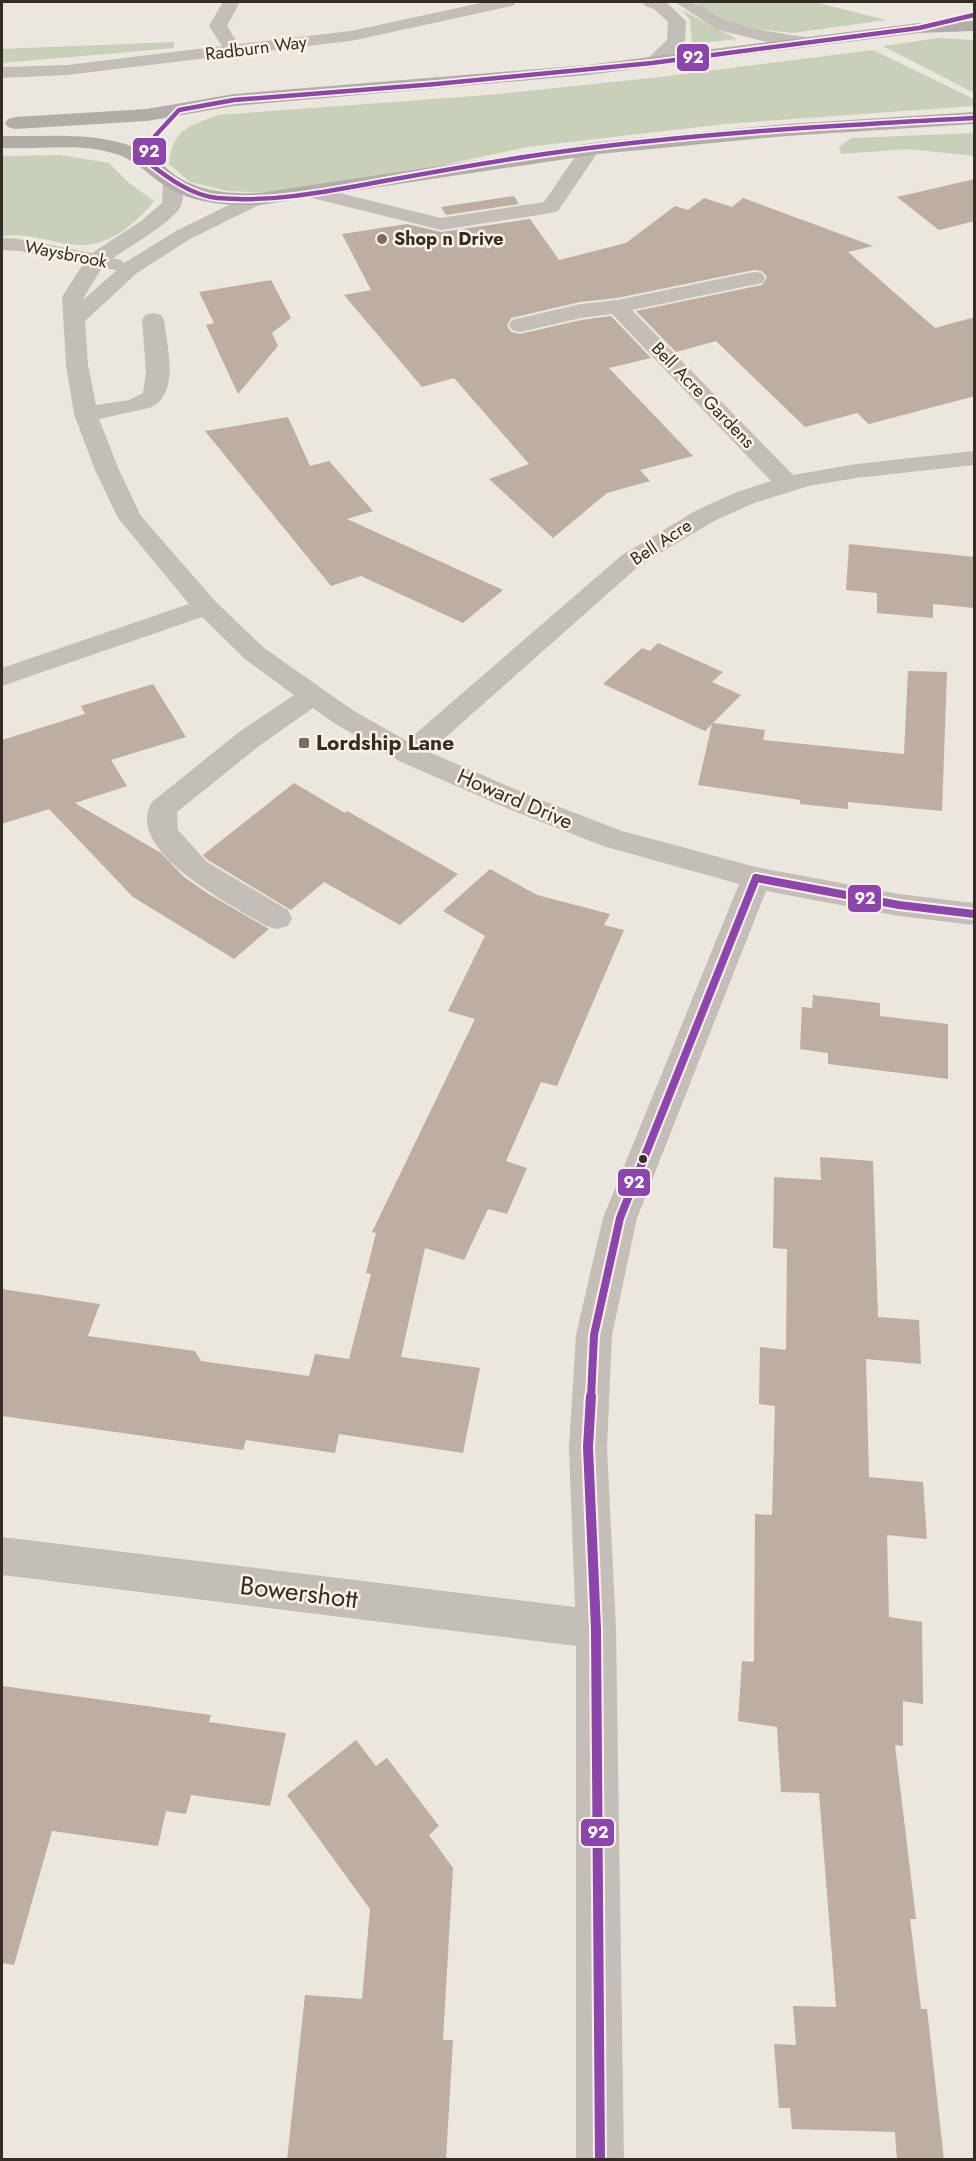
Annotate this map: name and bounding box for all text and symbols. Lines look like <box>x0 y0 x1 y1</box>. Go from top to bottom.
street label: Radburn Way <box>204 29 308 67</box>
line badge: 92 <box>676 43 710 72</box>
text: 92 <box>682 46 704 69</box>
line badge: 92 <box>132 137 167 166</box>
text: 92 <box>138 140 160 163</box>
place label: Shop n Drive <box>394 226 503 252</box>
marker: Shop n Drive <box>375 232 389 246</box>
street label: Waysbrook <box>23 233 110 275</box>
street label: Bell Acre Gardens <box>645 336 761 454</box>
street label: Bell Acre <box>625 512 697 572</box>
place label: Lordship Lane <box>316 728 454 758</box>
marker: Lordship Lane <box>297 736 311 750</box>
street label: Howard Drive <box>453 761 578 837</box>
line badge: 92 <box>847 884 882 913</box>
text: 92 <box>854 887 876 910</box>
unlabelled marker <box>637 1153 649 1165</box>
line badge: 92 <box>617 1168 651 1197</box>
text: 92 <box>623 1171 645 1194</box>
street label: Bowershott <box>238 1566 361 1618</box>
line badge: 92 <box>580 1818 615 1847</box>
text: 92 <box>587 1821 609 1844</box>

